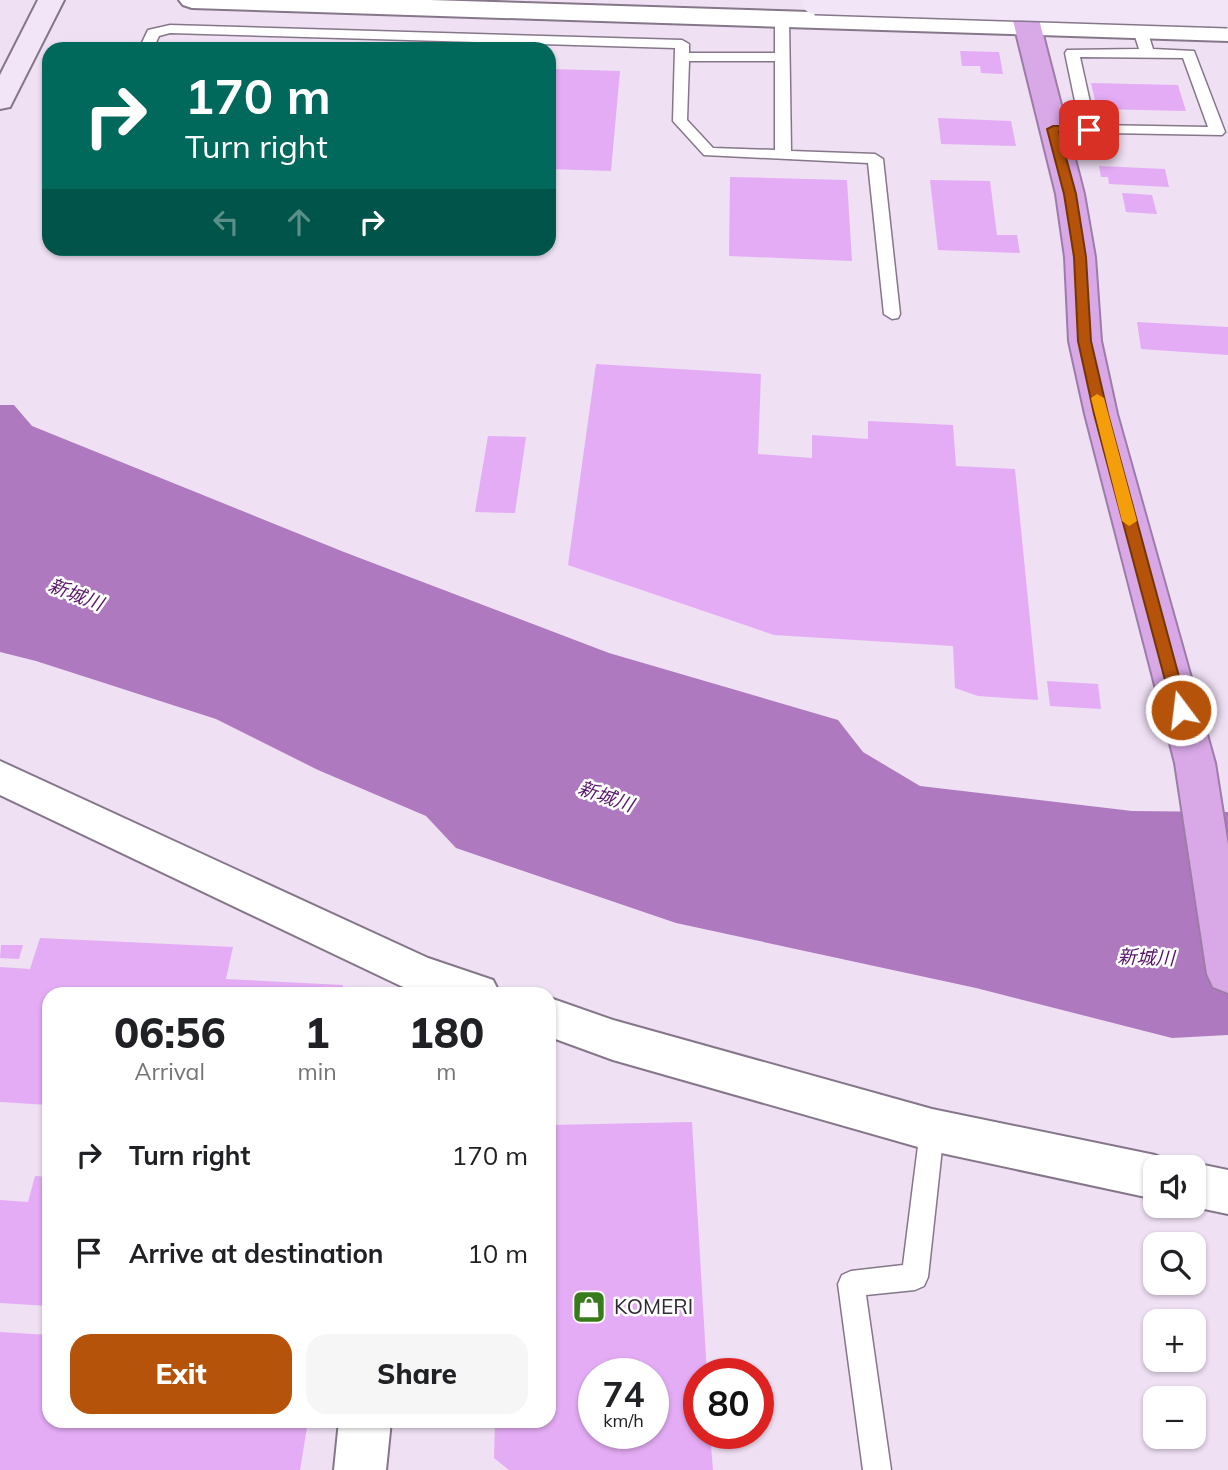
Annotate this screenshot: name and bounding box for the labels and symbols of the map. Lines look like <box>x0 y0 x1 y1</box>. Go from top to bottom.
pin <box>1059 100 1119 160</box>
water label: 新城川 <box>45 573 109 616</box>
position arrow <box>1144 673 1218 747</box>
water label: 新城川 <box>575 775 639 817</box>
water label: 新城川 <box>1117 944 1177 970</box>
shop icon: KOMERI <box>570 1288 608 1326</box>
place label: KOMERI <box>614 1293 693 1319</box>
speed limit sign: 80 <box>683 1358 774 1449</box>

